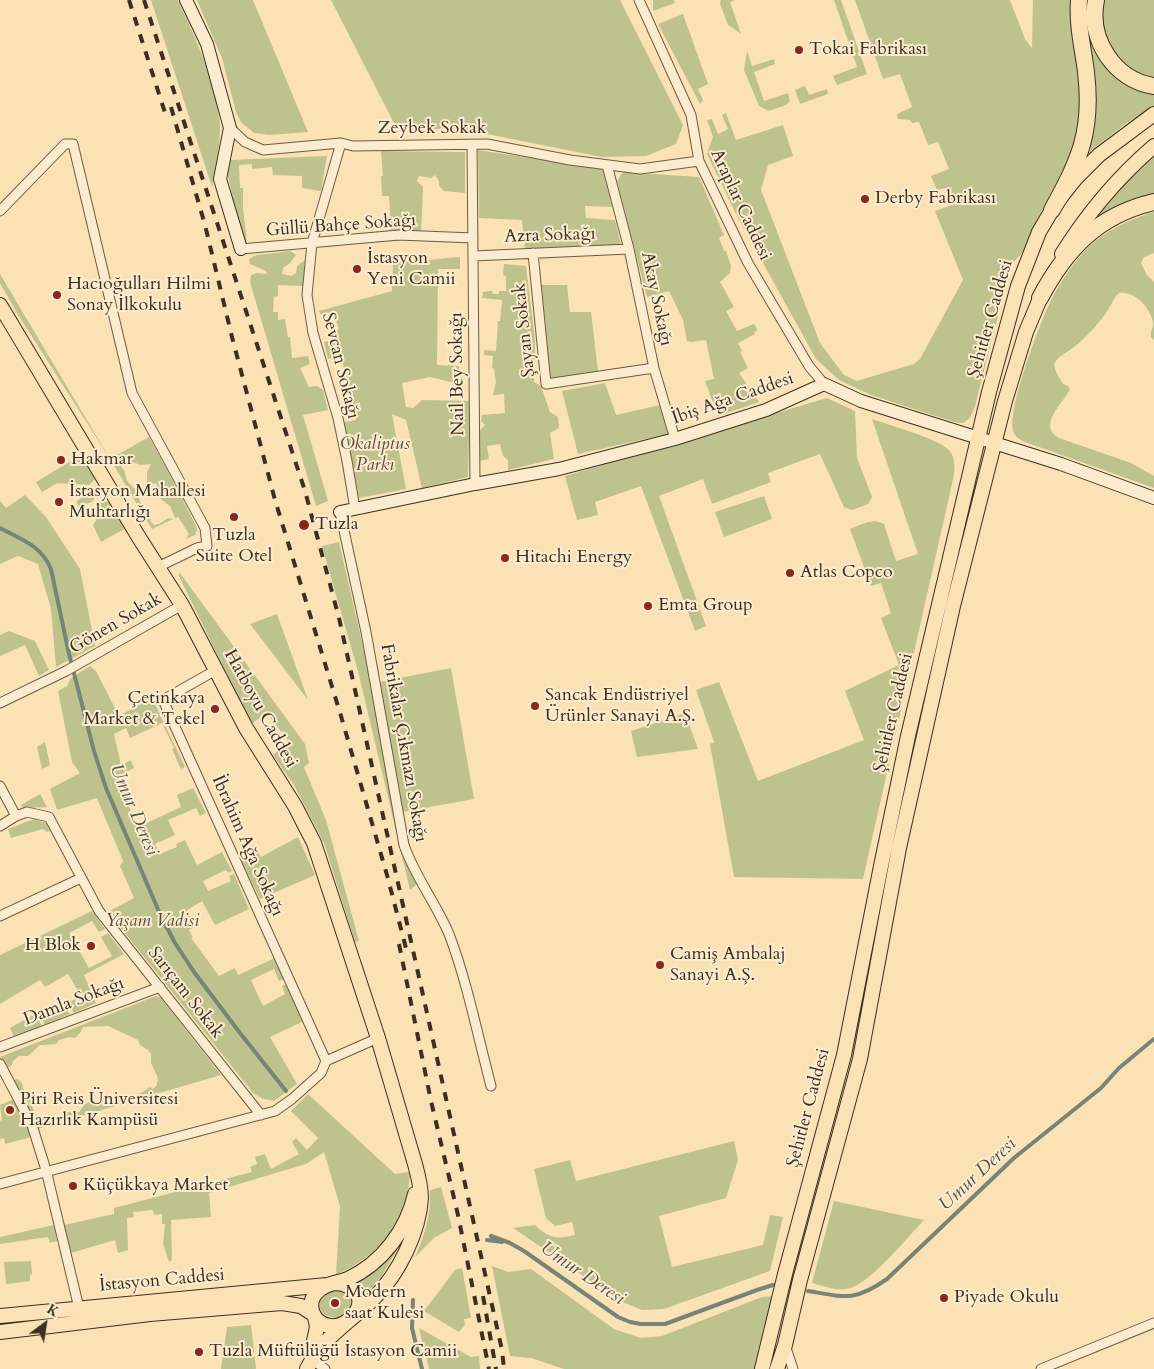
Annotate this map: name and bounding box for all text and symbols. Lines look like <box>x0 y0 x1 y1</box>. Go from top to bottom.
place label: Tokai Fabrikası <box>809 39 927 61</box>
marker: Tokai Fabrikası <box>793 44 805 56</box>
street label: Zeybek Sokak <box>378 118 486 140</box>
street label: Araplar Caddesi <box>705 146 775 264</box>
place label: Derby Fabrikası <box>875 188 996 210</box>
marker: Derby Fabrikası <box>859 193 871 205</box>
street label: Güllü Bahçe Sokağı <box>265 210 417 242</box>
street label: Azra Sokağı <box>504 224 596 248</box>
place label: İstasyon Yeni Camii <box>367 248 456 290</box>
street label: Akay Sokağı <box>635 250 677 348</box>
street label: Şehitler Caddesi <box>964 257 1018 381</box>
marker: İstasyon Yeni Camii <box>351 263 363 275</box>
place label: Hacıoğulları Hilmi Sonay İlkokulu <box>67 274 211 316</box>
street label: Şayan Sokak <box>509 282 541 378</box>
marker: Hacıoğulları Hilmi Sonay İlkokulu <box>51 289 63 301</box>
street label: Sevcan Sokağı <box>316 311 364 421</box>
street label: Nail Bey Sokağı <box>446 312 470 436</box>
street label: İbiş Ağa Caddesi <box>669 368 797 430</box>
park label: Okaliptus Parkı <box>340 434 410 476</box>
place label: Hakmar <box>71 449 133 471</box>
marker: Hakmar <box>55 454 67 466</box>
place label: İstasyon Mahallesi Muhtarlığı <box>69 481 206 524</box>
marker: İstasyon Mahallesi Muhtarlığı <box>53 496 65 508</box>
marker: Tuzla Suite Otel <box>228 511 240 523</box>
place label: Tuzla <box>315 514 358 536</box>
marker: Tuzla <box>297 518 311 532</box>
place label: Tuzla Suite Otel <box>196 525 272 568</box>
place label: Hitachi Energy <box>515 547 632 569</box>
marker: Hitachi Energy <box>499 552 511 564</box>
place label: Atlas Copco <box>800 562 893 584</box>
marker: Atlas Copco <box>784 567 796 579</box>
street label: Gönen Sokak <box>66 589 166 659</box>
place label: Emta Group <box>658 595 753 617</box>
marker: Emta Group <box>642 600 654 612</box>
street label: Fabrikalar Çıkmazı Sokağı <box>375 642 431 844</box>
street label: Hatboyu Caddesi <box>219 646 301 772</box>
street label: Şehitler Caddesi <box>870 651 918 775</box>
place label: Sancak Endüstriyel Ürünler Sanayi A.Ş. <box>545 685 696 728</box>
place label: Çetinkaya Market & Tekel <box>83 688 205 731</box>
marker: Sancak Endüstriyel Ürünler Sanayi A.Ş. <box>529 700 541 712</box>
marker: Çetinkaya Market & Tekel <box>209 703 221 715</box>
water label: Umur Deresi <box>103 761 163 859</box>
street label: İbrahim Ağa Sokağı <box>206 772 288 920</box>
park label: Yaşam Vadisi <box>105 911 199 933</box>
place label: H Blok <box>25 935 81 957</box>
marker: H Blok <box>85 940 97 952</box>
street label: Sarıçam Sokak <box>143 943 227 1043</box>
place label: Camiş Ambalaj Sanayi A.Ş. <box>670 944 786 986</box>
marker: Camiş Ambalaj Sanayi A.Ş. <box>654 959 666 971</box>
street label: Damla Sokağı <box>21 973 127 1031</box>
street label: Şehitler Caddesi <box>783 1046 835 1170</box>
place label: Piri Reis Üniversitesi Hazırlık Kampüsü <box>20 1089 179 1132</box>
marker: Piri Reis Üniversitesi Hazırlık Kampüsü <box>4 1104 16 1116</box>
water label: Umur Deresi <box>934 1133 1022 1217</box>
place label: Küçükkaya Market <box>83 1175 228 1197</box>
marker: Küçükkaya Market <box>67 1180 79 1192</box>
water label: Umur Deresi <box>535 1237 629 1311</box>
street label: İstasyon Caddesi <box>98 1265 226 1297</box>
place label: Modern saat Kulesi <box>345 1282 424 1325</box>
place label: Piyade Okulu <box>954 1287 1059 1309</box>
marker: Piyade Okulu <box>938 1292 950 1304</box>
marker: Modern saat Kulesi <box>329 1297 341 1309</box>
north arrow <box>20 1299 70 1349</box>
text: K <box>43 1300 63 1322</box>
place label: Tuzla Müftülüğü İstasyon Camii <box>209 1341 457 1363</box>
marker: Tuzla Müftülüğü İstasyon Camii <box>193 1346 205 1358</box>

